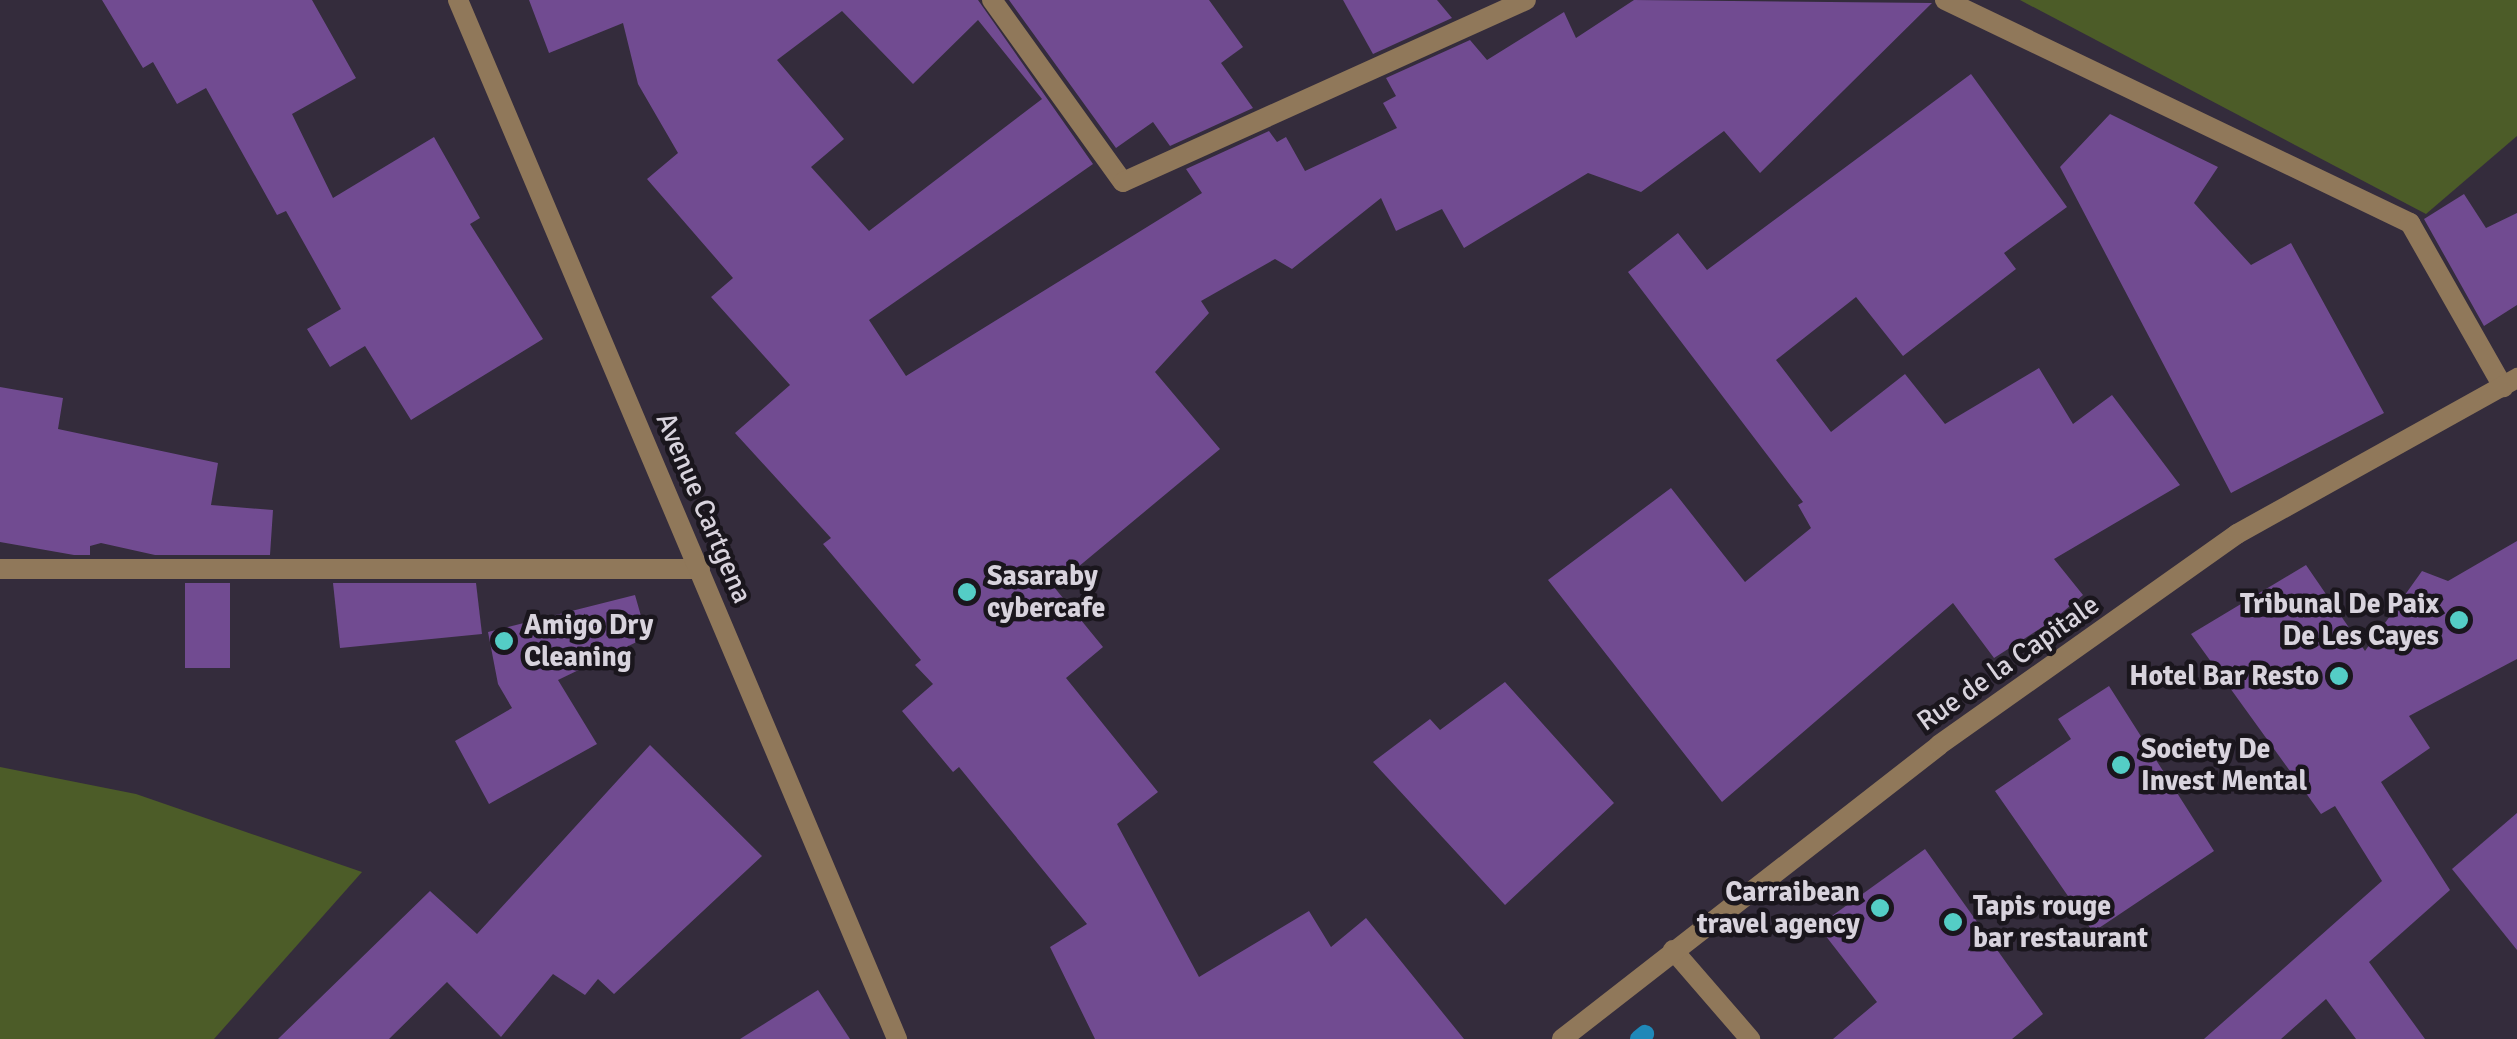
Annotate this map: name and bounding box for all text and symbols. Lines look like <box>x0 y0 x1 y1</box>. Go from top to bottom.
street label: Avenue Cartgena <box>649 408 759 608</box>
place label: Sasaraby cybercafe <box>987 559 1105 625</box>
marker: Sasaraby cybercafe <box>956 581 978 603</box>
place label: Tribunal De Paix De Les Cayes <box>2240 587 2439 653</box>
street label: Rue de la Capitale <box>1911 588 2105 738</box>
place label: Amigo Dry Cleaning <box>524 608 653 674</box>
marker: Tribunal De Paix De Les Cayes <box>2448 609 2470 631</box>
marker: Amigo Dry Cleaning <box>493 630 515 652</box>
place label: Hotel Bar Resto <box>2129 659 2319 693</box>
marker: Hotel Bar Resto <box>2328 665 2350 687</box>
place label: Society De Invest Mental <box>2141 732 2307 798</box>
marker: Society De Invest Mental <box>2110 754 2132 776</box>
place label: Carraibean travel agency <box>1697 875 1860 941</box>
place label: Tapis rouge bar restaurant <box>1973 889 2148 955</box>
marker: Carraibean travel agency <box>1869 897 1891 919</box>
marker: Tapis rouge bar restaurant <box>1942 911 1964 933</box>

